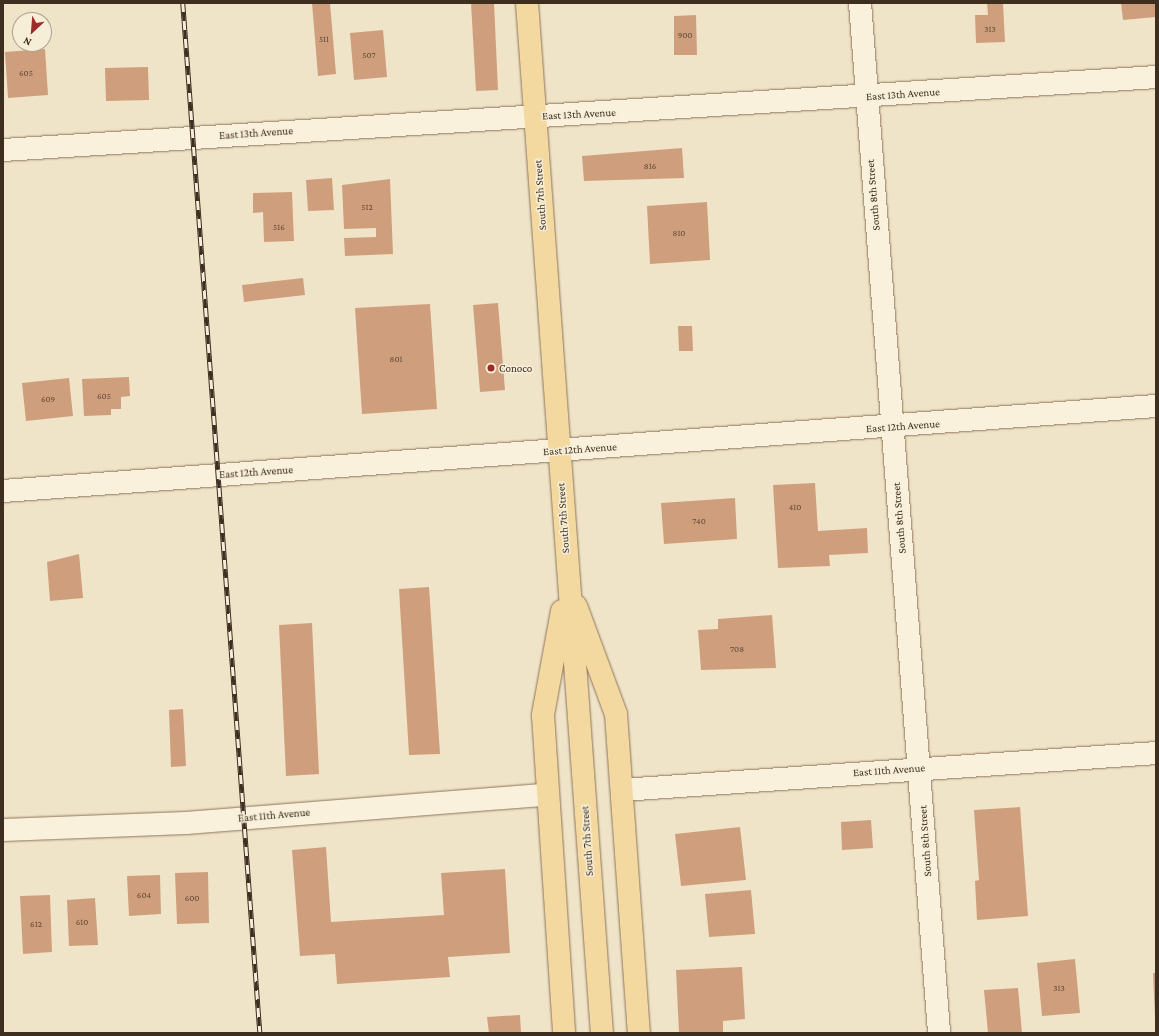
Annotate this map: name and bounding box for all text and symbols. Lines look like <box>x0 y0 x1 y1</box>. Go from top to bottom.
north arrow <box>12 12 52 52</box>
house number: 313 <box>984 24 996 34</box>
house number: 900 <box>678 30 692 40</box>
house number: 511 <box>319 34 329 44</box>
text: N <box>21 35 33 49</box>
house number: 507 <box>362 50 376 60</box>
house number: 605 <box>19 68 33 78</box>
street label: East 13th Avenue <box>866 85 940 103</box>
street label: East 13th Avenue <box>542 105 616 123</box>
street label: East 13th Avenue <box>219 124 293 142</box>
street label: South 7th Street <box>531 159 549 231</box>
street label: South 8th Street <box>863 159 883 231</box>
house number: 816 <box>644 161 656 171</box>
house number: 512 <box>361 202 373 212</box>
house number: 516 <box>273 222 285 232</box>
house number: 810 <box>673 228 685 238</box>
house number: 801 <box>390 354 402 364</box>
place label: Conoco <box>499 361 532 375</box>
marker: Conoco <box>486 363 496 373</box>
house number: 605 <box>97 391 111 401</box>
house number: 609 <box>41 394 55 404</box>
street label: East 12th Avenue <box>866 417 940 435</box>
street label: East 12th Avenue <box>543 440 617 458</box>
street label: East 12th Avenue <box>219 463 293 481</box>
street label: South 7th Street <box>554 482 572 554</box>
street label: South 8th Street <box>889 482 909 554</box>
house number: 410 <box>789 502 801 512</box>
house number: 740 <box>692 516 706 526</box>
house number: 708 <box>730 644 744 654</box>
street label: East 11th Avenue <box>852 761 926 779</box>
street label: East 11th Avenue <box>237 805 311 825</box>
street label: South 7th Street <box>578 805 596 877</box>
street label: South 8th Street <box>916 805 934 877</box>
house number: 604 <box>137 890 151 900</box>
house number: 600 <box>185 893 199 903</box>
house number: 610 <box>76 917 88 927</box>
house number: 612 <box>30 919 42 929</box>
house number: 313 <box>1053 983 1065 993</box>

